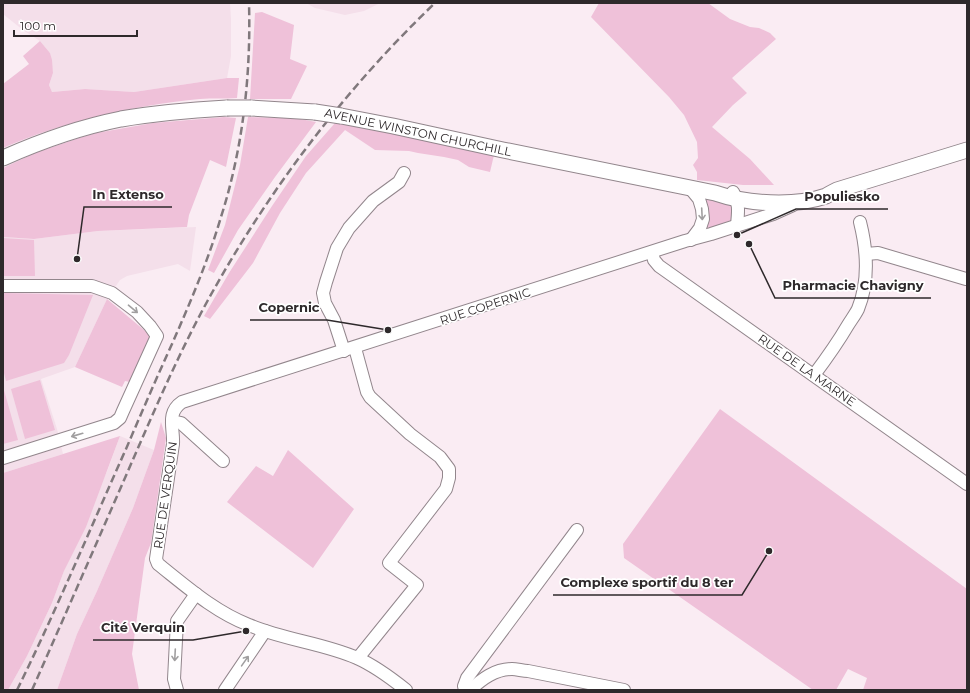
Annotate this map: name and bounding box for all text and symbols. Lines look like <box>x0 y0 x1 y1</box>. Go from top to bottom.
scale bar <box>14 12 137 38</box>
text: 100 m <box>20 18 56 33</box>
street label: AVENUE WINSTON CHURCHILL <box>323 105 513 159</box>
callout: In Extenso <box>84 182 172 207</box>
callout: Populiesko <box>796 184 888 209</box>
text: In Extenso <box>92 186 164 202</box>
text: Populiesko <box>804 188 880 204</box>
one-way arrow <box>698 207 705 220</box>
callout: Pharmacie Chavigny <box>775 273 931 298</box>
text: Pharmacie Chavigny <box>783 277 924 293</box>
street label: RUE COPERNIC <box>438 284 533 328</box>
callout: Copernic <box>250 295 327 320</box>
text: Copernic <box>259 299 320 315</box>
one-way arrow <box>127 304 138 313</box>
street label: RUE DE LA MARNE <box>755 331 859 409</box>
one-way arrow <box>71 432 84 439</box>
street label: RUE DE VERQUIN <box>150 440 180 550</box>
callout: Complexe sportif du 8 ter <box>553 570 742 595</box>
text: Complexe sportif du 8 ter <box>560 574 734 590</box>
callout: Cité Verquin <box>93 615 193 640</box>
text: Cité Verquin <box>101 619 185 635</box>
one-way arrow <box>172 648 179 661</box>
one-way arrow <box>241 656 249 667</box>

